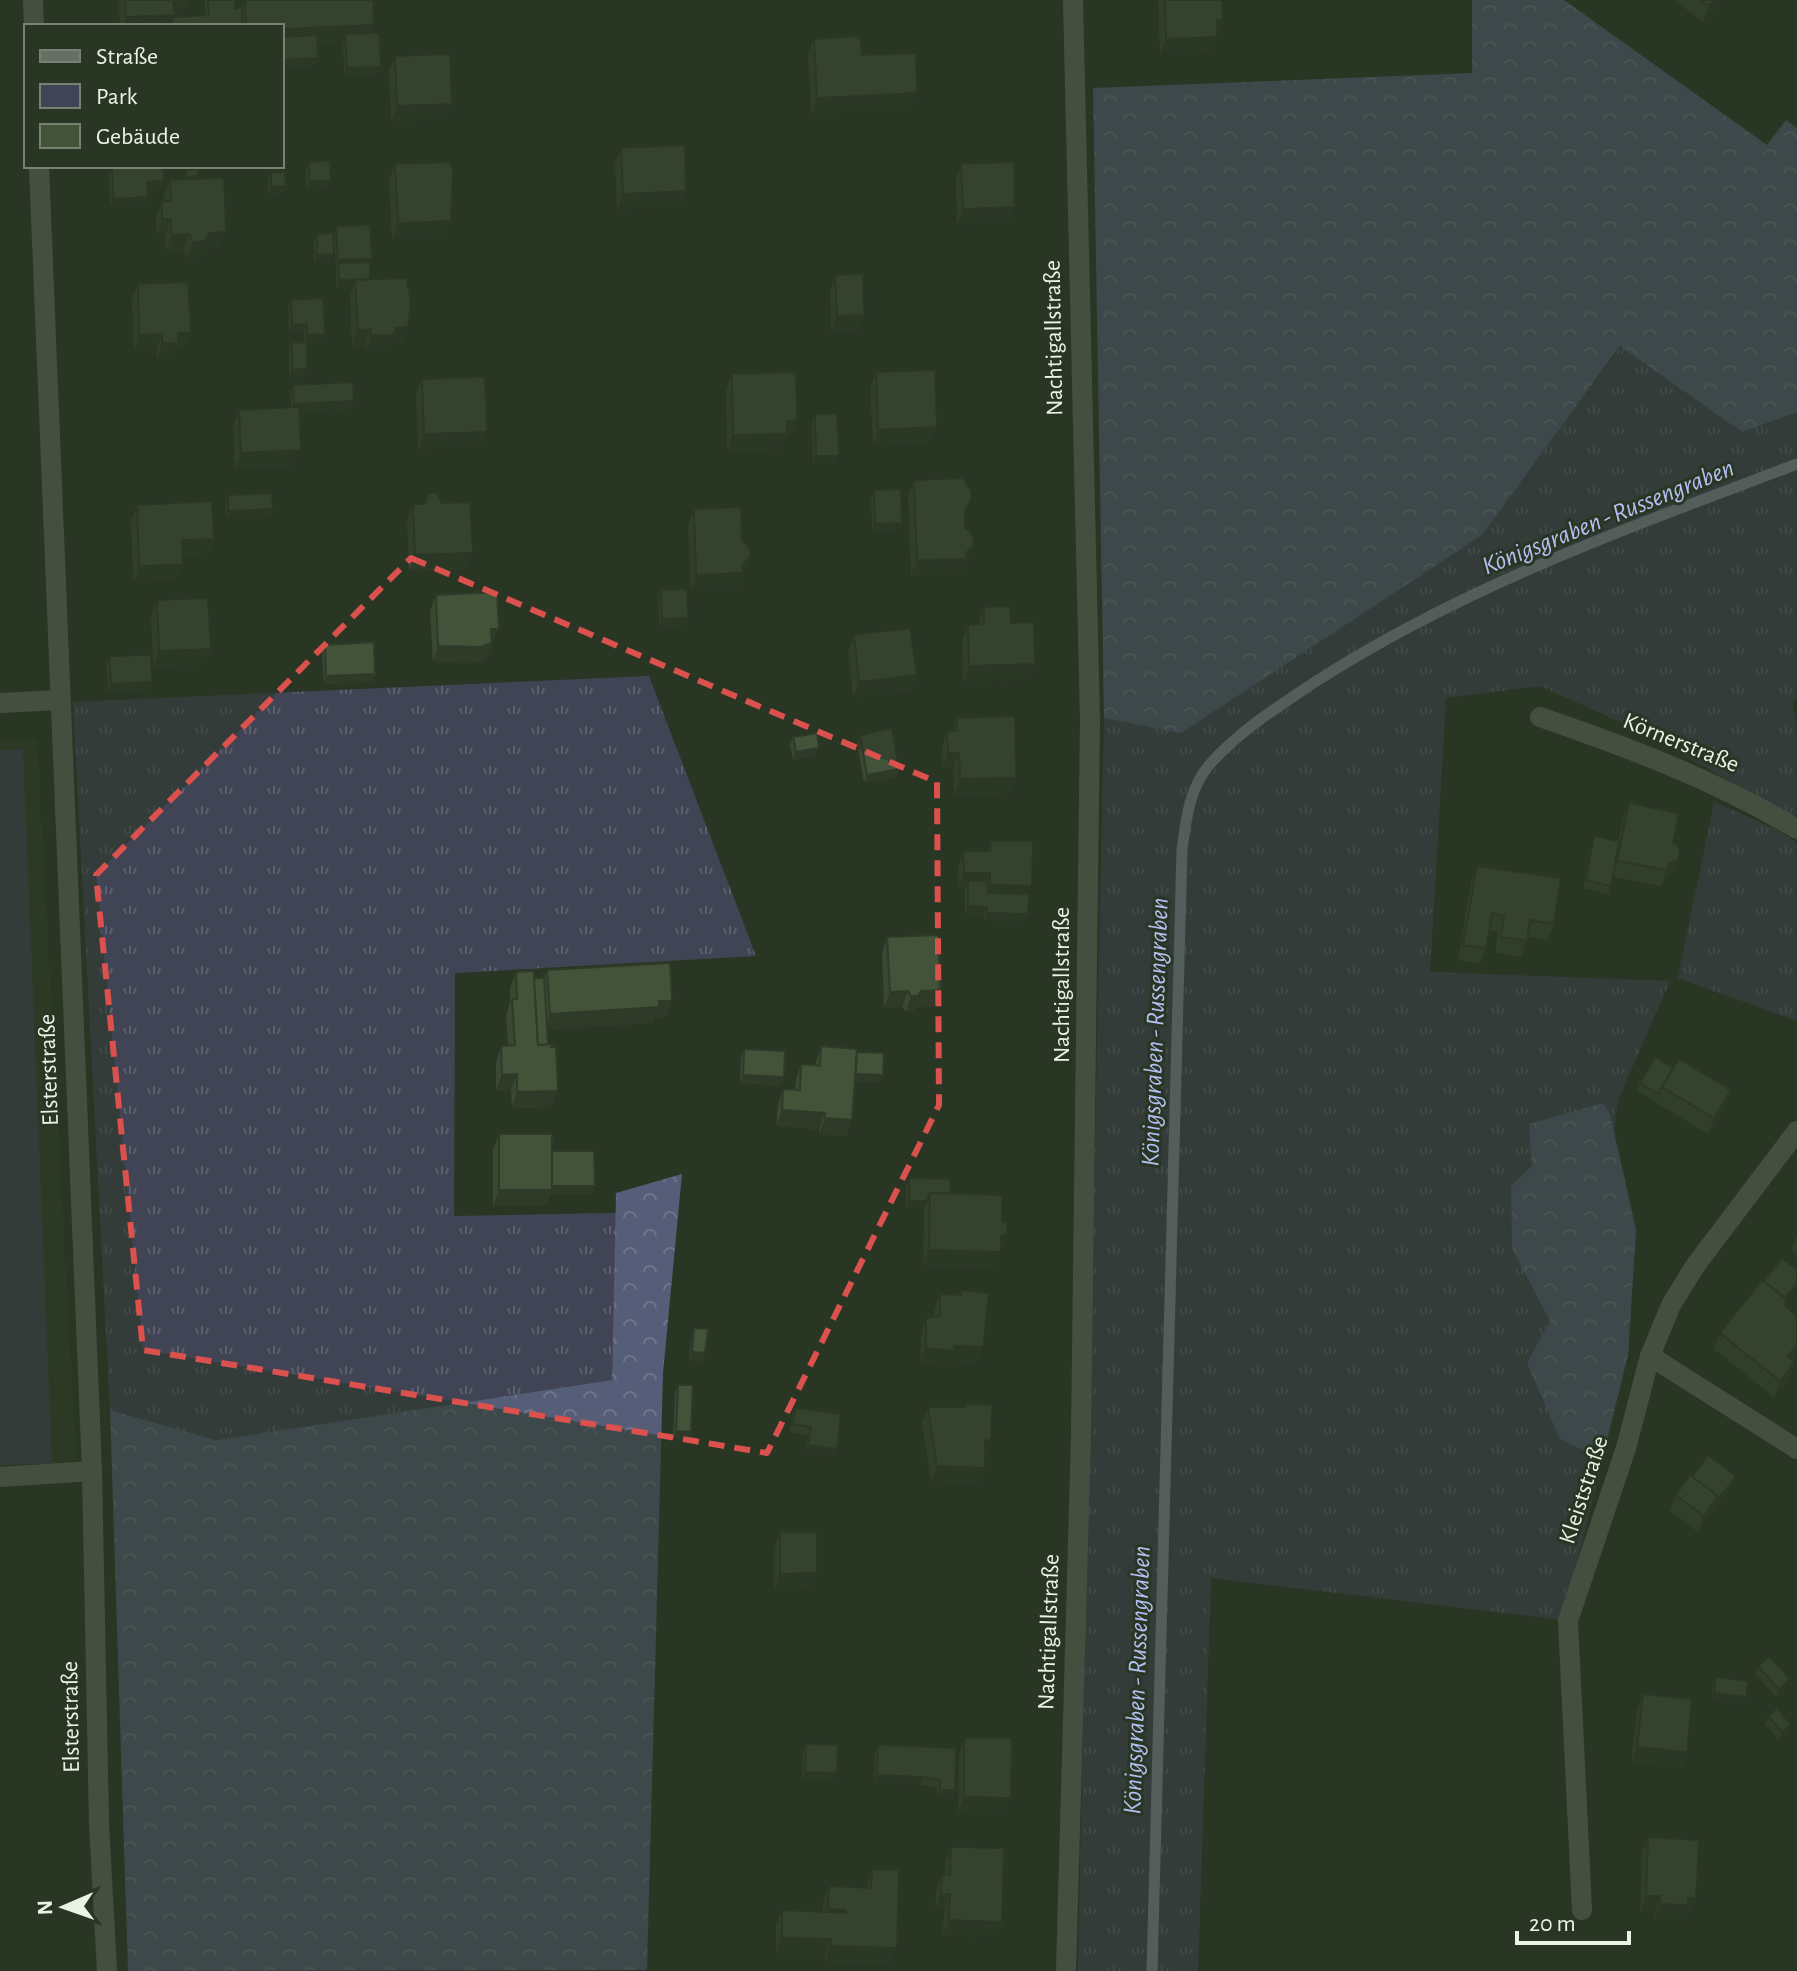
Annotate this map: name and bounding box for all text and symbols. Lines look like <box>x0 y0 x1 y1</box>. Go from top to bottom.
legend <box>24 24 284 168</box>
text: Straße <box>96 45 158 69</box>
text: Park <box>96 85 137 109</box>
text: Gebäude <box>96 125 180 149</box>
street label: Nachtigallstraße <box>1041 260 1067 416</box>
water label: Königsgraben - Russengraben <box>1478 455 1738 579</box>
street label: Körnerstraße <box>1620 709 1742 777</box>
water label: Königsgraben - Russengraben <box>1137 897 1173 1167</box>
street label: Nachtigallstraße <box>1050 907 1074 1063</box>
street label: Elsterstraße <box>35 1014 63 1126</box>
street label: Kleiststraße <box>1555 1433 1613 1547</box>
water label: Königsgraben - Russengraben <box>1119 1545 1155 1815</box>
street label: Nachtigallstraße <box>1034 1554 1064 1710</box>
street label: Elsterstraße <box>58 1661 84 1773</box>
north arrow <box>24 1867 104 1947</box>
scale bar <box>1517 1895 1629 1945</box>
text: N <box>34 1900 56 1916</box>
text: 20 m <box>1529 1912 1576 1936</box>

